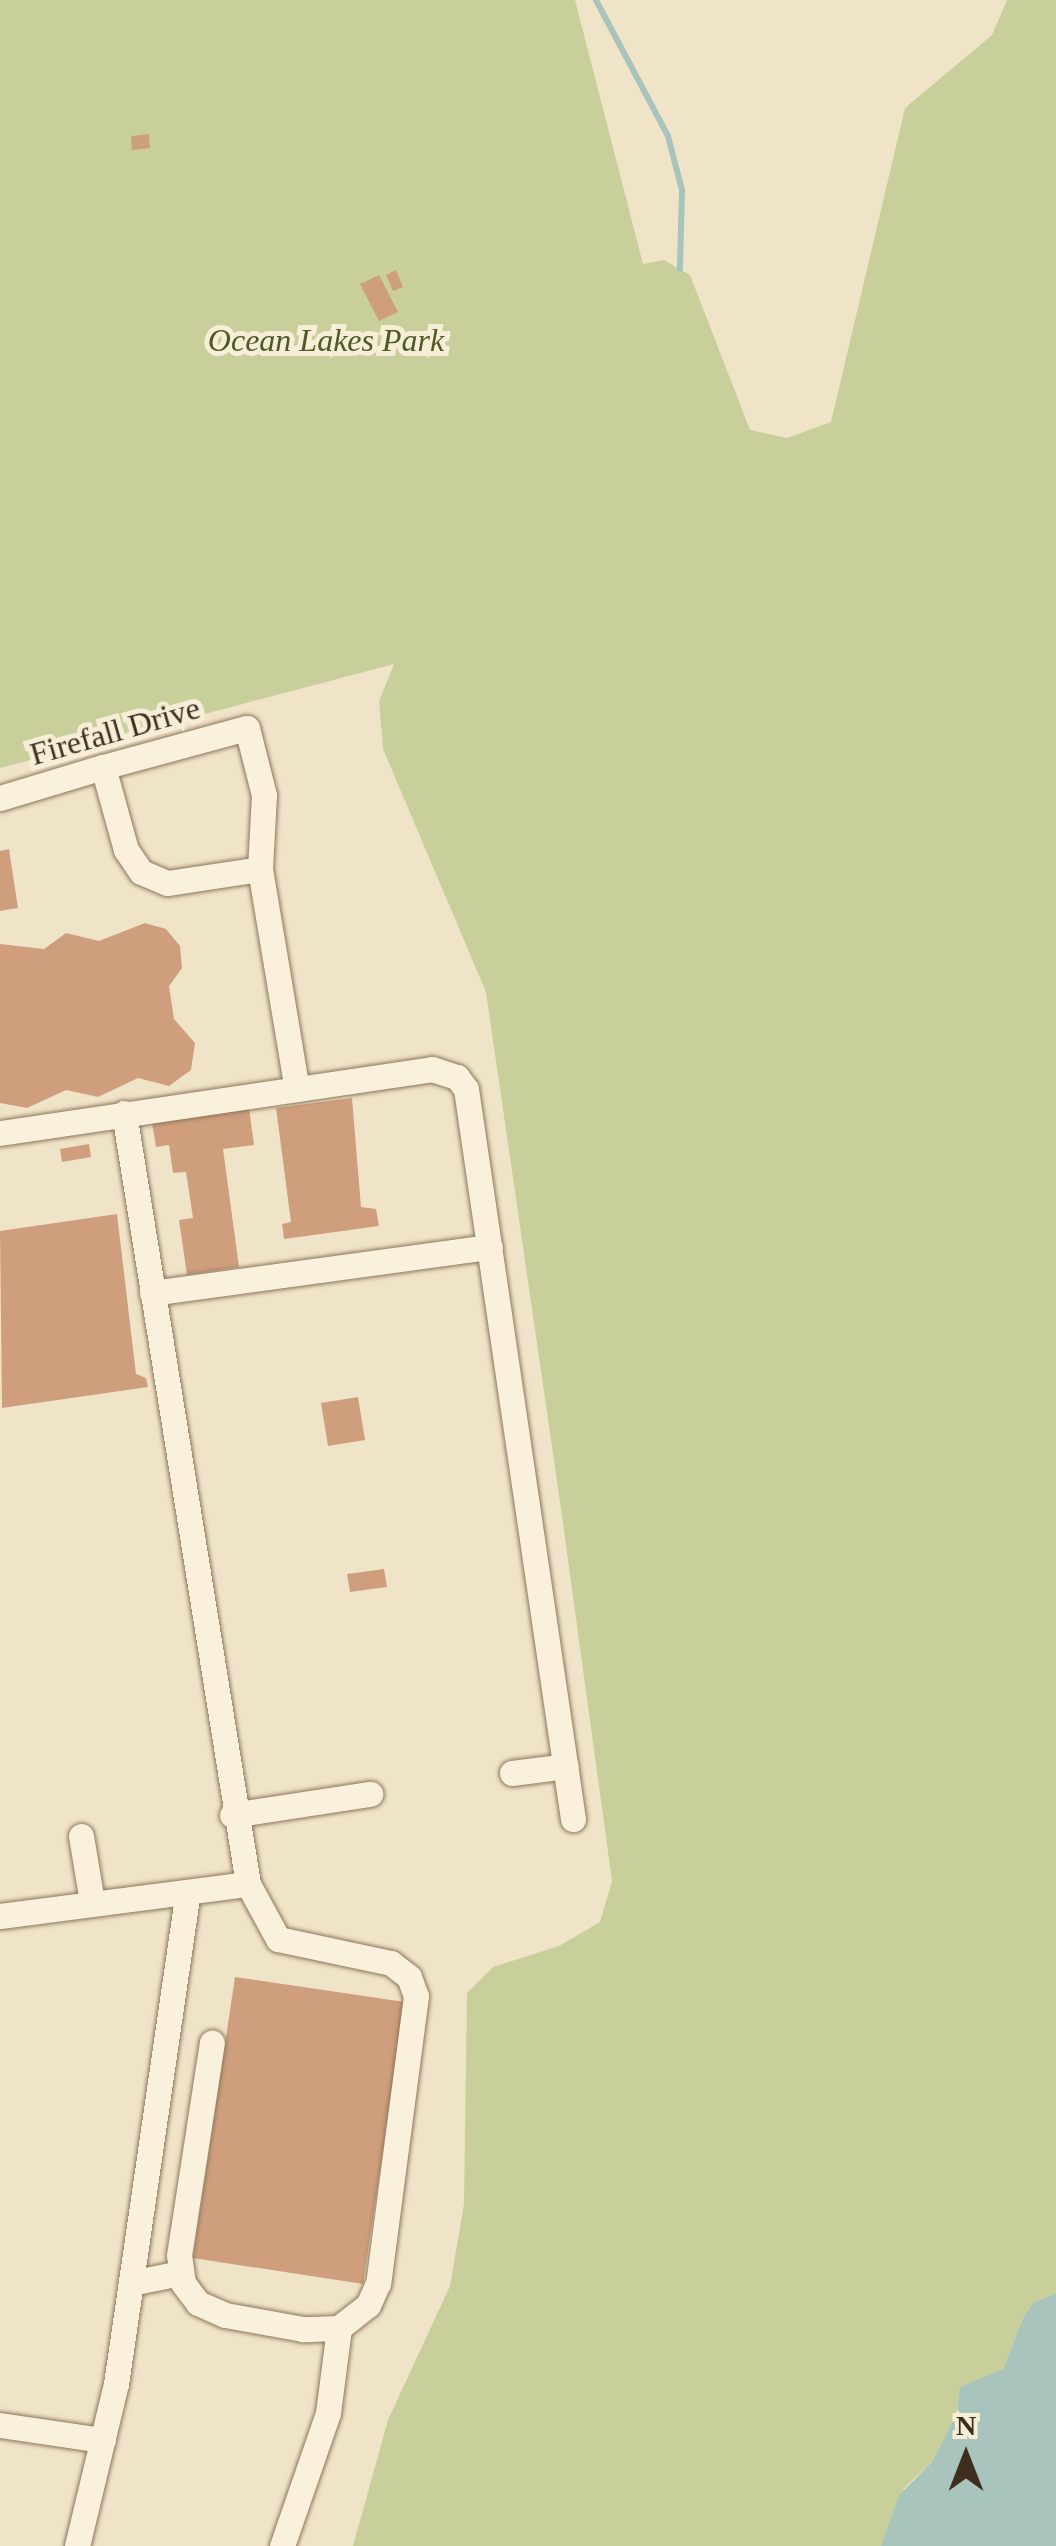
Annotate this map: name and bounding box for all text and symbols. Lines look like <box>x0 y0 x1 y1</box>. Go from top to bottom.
park label: Ocean Lakes Park <box>208 321 444 359</box>
street label: Firefall Drive <box>26 688 204 774</box>
north arrow <box>916 2406 1016 2506</box>
text: N <box>956 2410 976 2441</box>

